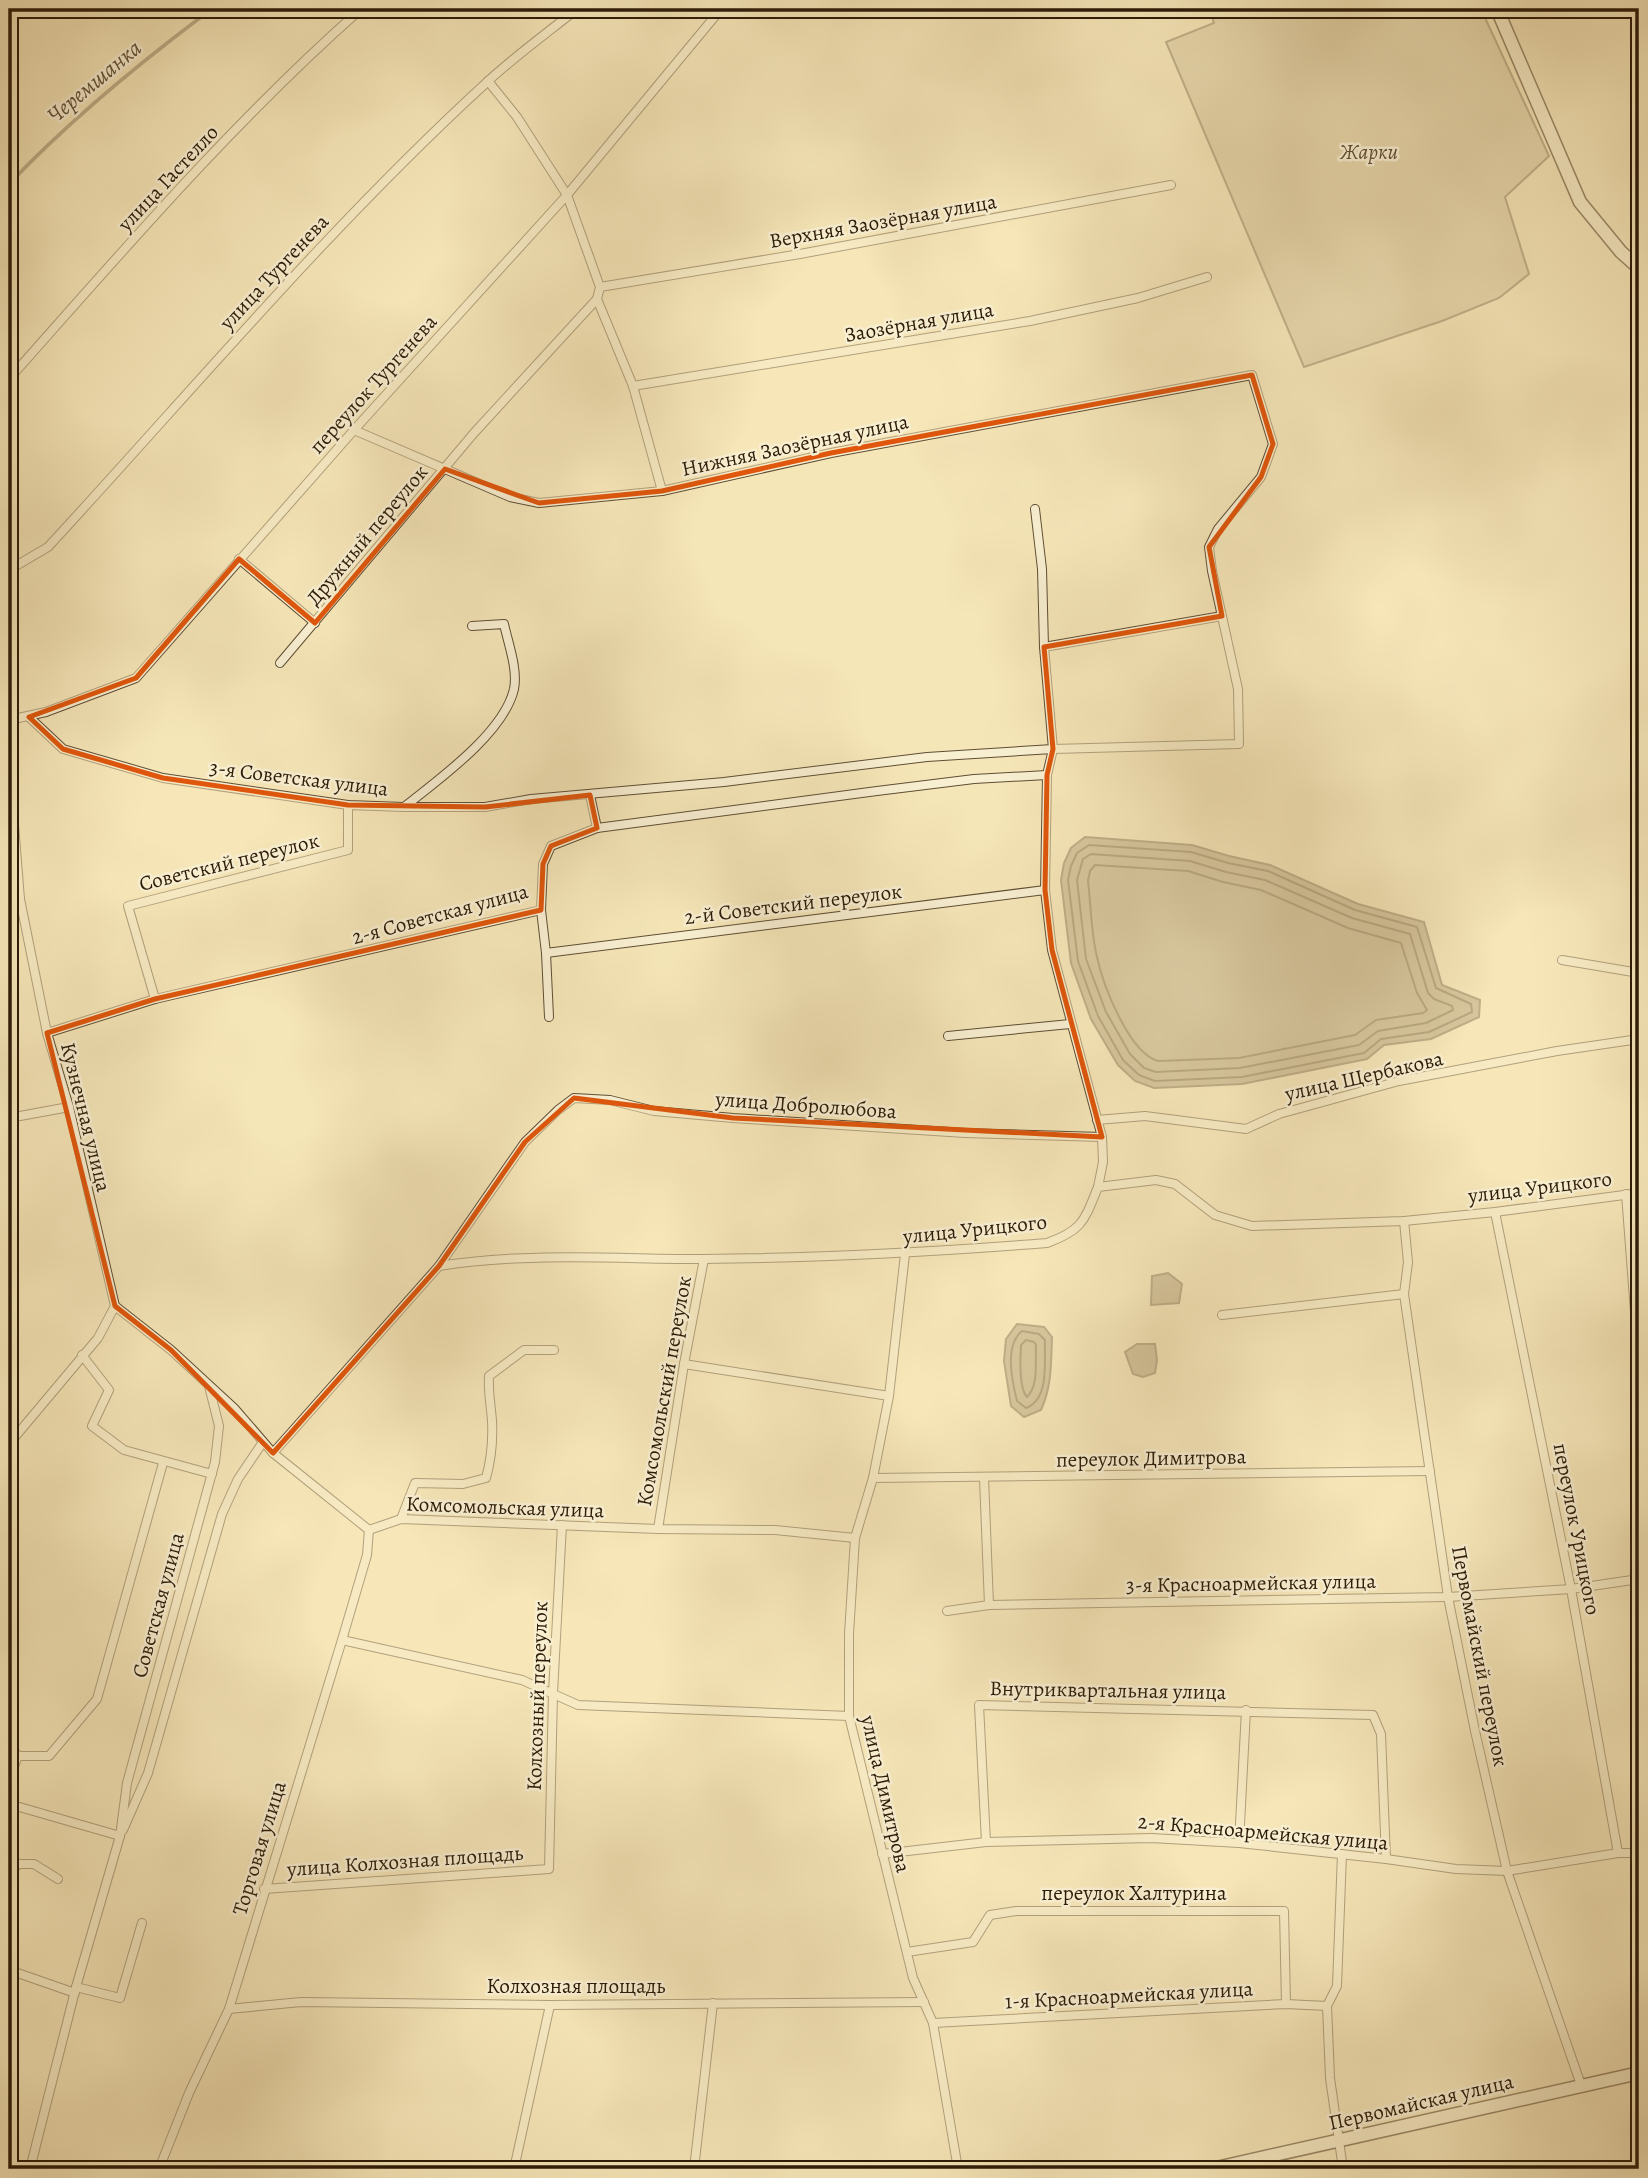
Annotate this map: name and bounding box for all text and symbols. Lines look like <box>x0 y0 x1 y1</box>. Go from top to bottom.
water label: Черемшанка <box>40 32 148 130</box>
street label: улица Гастелло <box>111 119 225 238</box>
park label: Жарки <box>1339 138 1398 166</box>
street label: Верхняя Заозёрная улица <box>767 187 999 255</box>
street label: улица Тургенева <box>212 208 335 337</box>
street label: Заозёрная улица <box>842 295 996 349</box>
street label: переулок Тургенева <box>303 308 443 460</box>
street label: Нижняя Заозёрная улица <box>679 407 911 483</box>
street label: Дружный переулок <box>300 459 434 611</box>
street label: 3-я Советская улица <box>208 753 390 803</box>
street label: Советский переулок <box>136 826 322 898</box>
street label: 2-я Советская улица <box>349 877 531 951</box>
street label: 2-й Советский переулок <box>683 877 903 931</box>
street label: Кузнечная улица <box>54 1039 118 1195</box>
street label: улица Щербакова <box>1281 1044 1446 1108</box>
street label: улица Добролюбова <box>713 1085 898 1125</box>
street label: улица Урицкого <box>1466 1164 1613 1210</box>
street label: улица Урицкого <box>901 1208 1048 1251</box>
street label: Комсомольский переулок <box>630 1273 698 1508</box>
street label: переулок Урицкого <box>1547 1441 1607 1617</box>
street label: переулок Димитрова <box>1056 1442 1247 1474</box>
street label: Комсомольская улица <box>405 1490 605 1524</box>
street label: Советская улица <box>125 1529 191 1681</box>
street label: Первомайский переулок <box>1445 1543 1515 1769</box>
street label: 3-я Красноармейская улица <box>1126 1567 1377 1599</box>
street label: Колхозный переулок <box>520 1601 554 1791</box>
street label: Внутриквартальная улица <box>989 1674 1227 1706</box>
street label: улица Димитрова <box>854 1712 918 1876</box>
street label: Торговая улица <box>225 1777 293 1918</box>
street label: 2-я Красноармейская улица <box>1137 1807 1390 1857</box>
street label: улица Колхозная площадь <box>285 1839 524 1883</box>
street label: переулок Халтурина <box>1041 1879 1227 1907</box>
street label: Колхозная площадь <box>487 1972 665 2000</box>
street label: 1-я Красноармейская улица <box>1004 1974 1254 2015</box>
street label: Первомайская улица <box>1326 2067 1517 2137</box>

